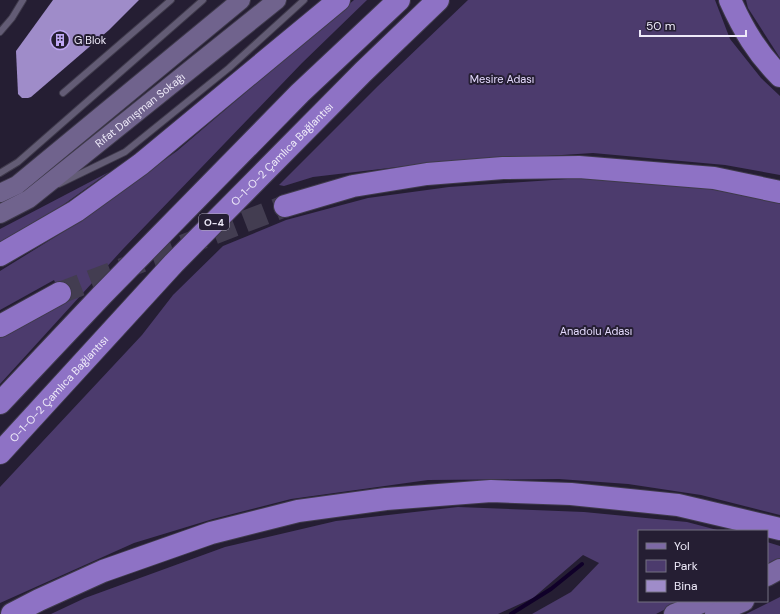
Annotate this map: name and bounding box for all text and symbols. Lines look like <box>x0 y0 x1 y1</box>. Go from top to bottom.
scale bar <box>640 12 746 38</box>
text: 50 m <box>646 18 675 34</box>
building icon: G Blok <box>49 29 71 51</box>
place label: G Blok <box>74 33 107 47</box>
street label: Rıfat Danışman Sokağı <box>92 70 188 150</box>
park label: Mesire Adası <box>470 72 534 86</box>
street label: O-1-O-2 Çamlıca Bağlantısı <box>228 99 336 209</box>
road number: O-4 <box>199 214 229 230</box>
park label: Anadolu Adası <box>560 324 632 338</box>
street label: O-1-O-2 Çamlıca Bağlantısı <box>6 333 111 445</box>
legend <box>638 530 768 602</box>
text: Yol <box>674 538 690 554</box>
text: Park <box>674 558 698 574</box>
text: Bina <box>674 578 698 594</box>

